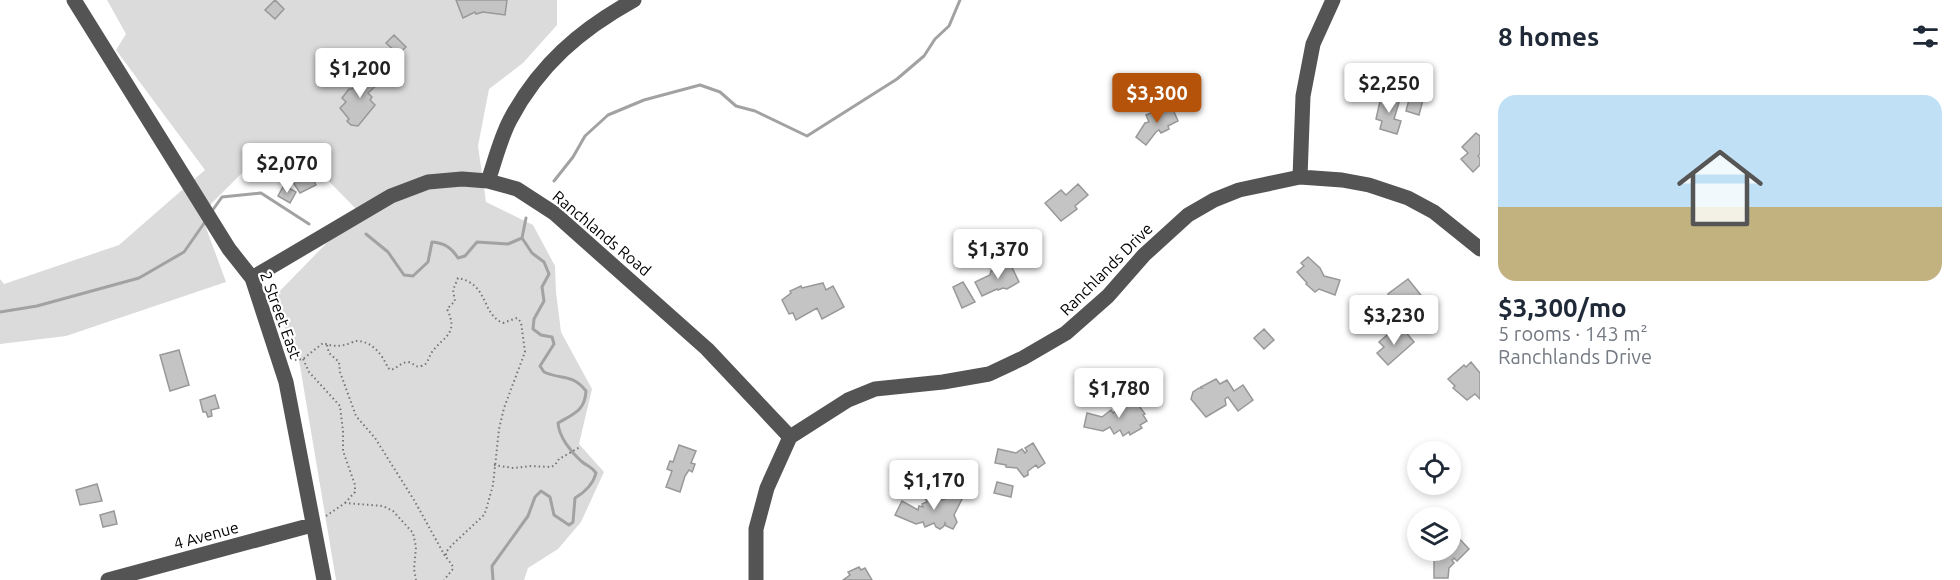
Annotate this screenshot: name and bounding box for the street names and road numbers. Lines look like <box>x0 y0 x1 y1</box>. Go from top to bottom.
street label: Ranchlands Road <box>549 187 655 279</box>
street label: Ranchlands Drive <box>1056 219 1156 319</box>
street label: 2 Street East <box>257 269 305 362</box>
street label: 4 Avenue <box>172 518 240 552</box>

